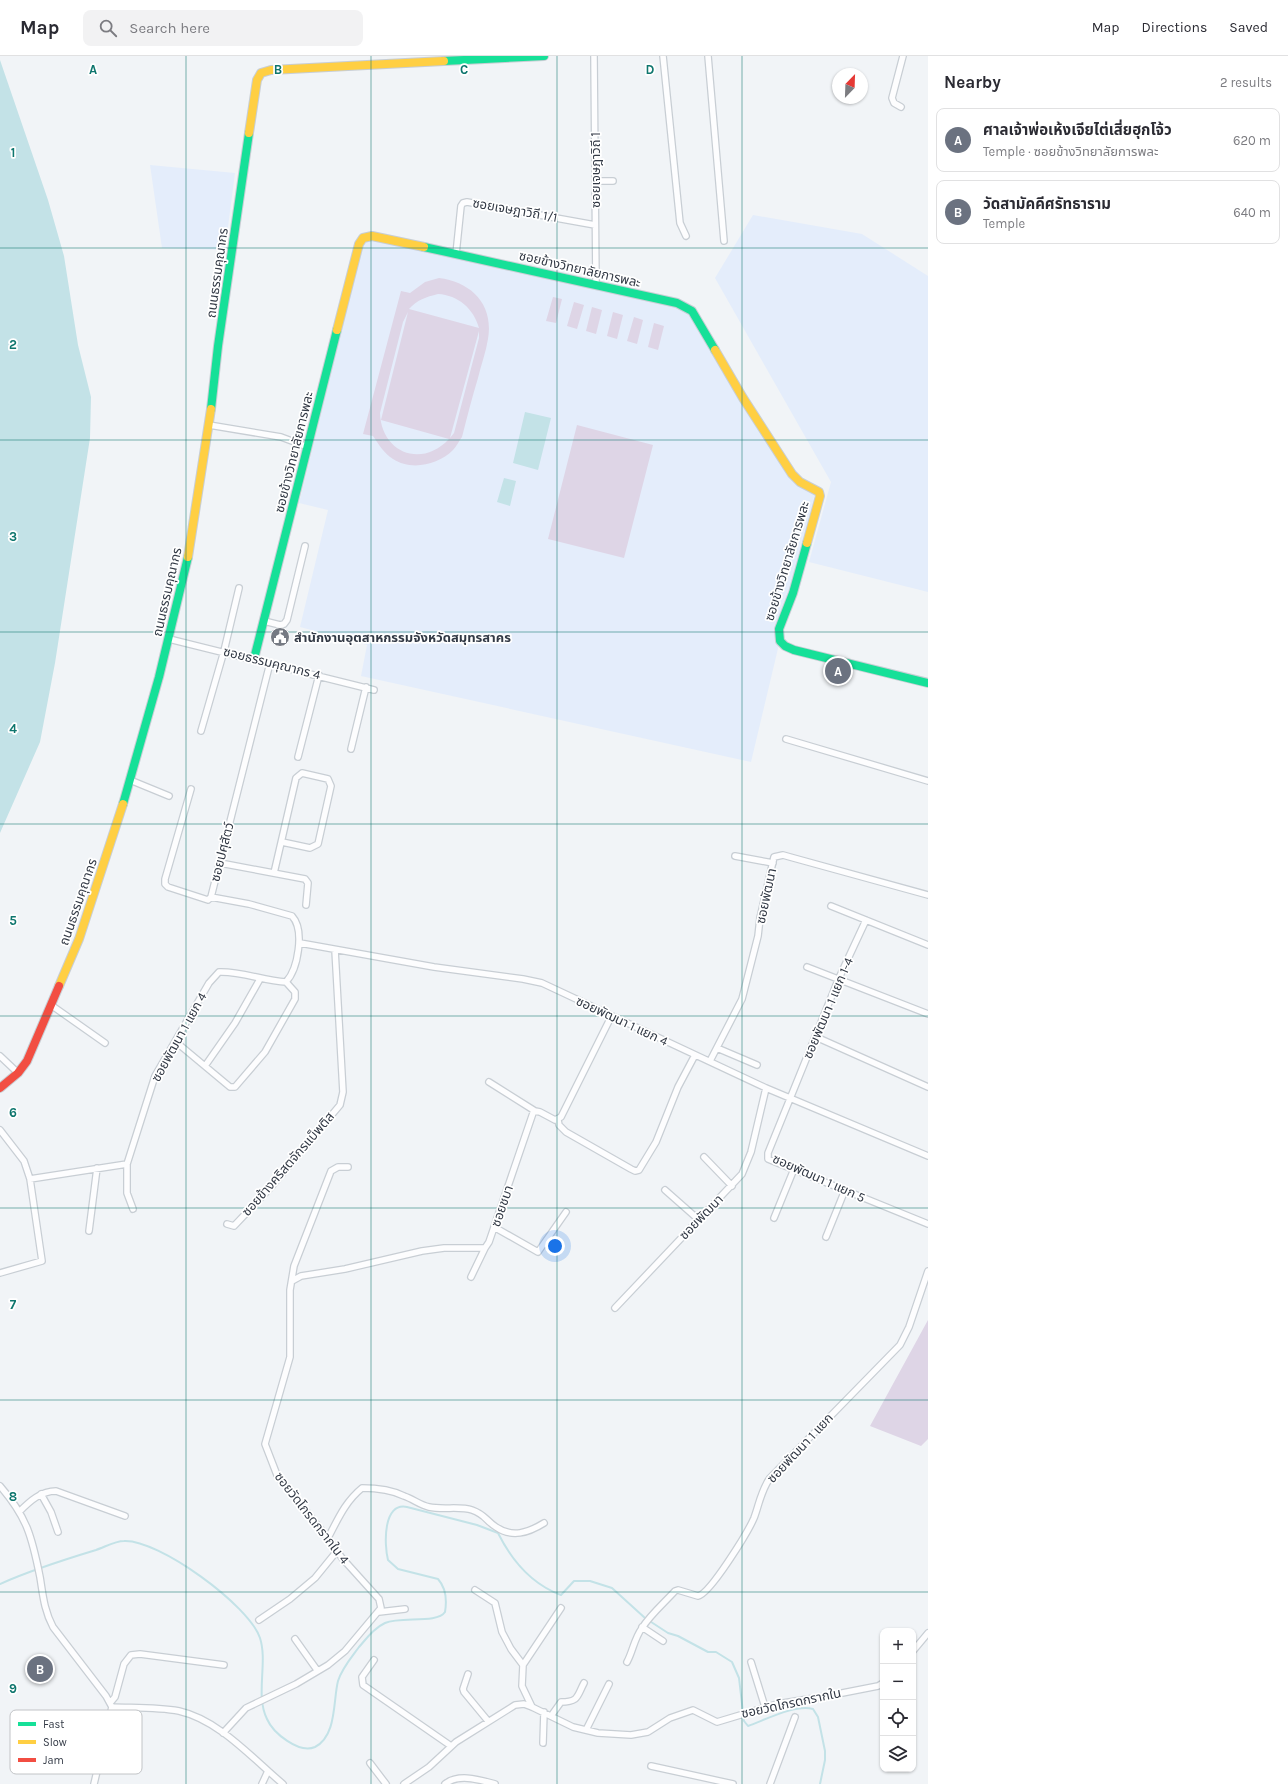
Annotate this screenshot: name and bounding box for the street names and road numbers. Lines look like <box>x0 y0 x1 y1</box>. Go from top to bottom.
street label: ซอยเจษฎาวิถี 1 <box>588 132 603 208</box>
street label: ซอยเจษฎาวิถี 1/1 <box>471 195 559 225</box>
street label: ถนนธรรมคุณากร <box>203 227 231 319</box>
street label: ซอยข้างวิทยาลัยการพละ <box>518 248 642 290</box>
street label: ซอยข้างวิทยาลัยการพละ <box>272 390 316 514</box>
street label: ซอยข้างวิทยาลัยการพละ <box>762 499 812 623</box>
street label: ถนนธรรมคุณากร <box>149 546 185 638</box>
street label: ซอยธรรมคุณากร 4 <box>222 644 322 682</box>
street label: ซอยปศุสัตว์ <box>207 821 237 883</box>
street label: ถนนธรรมคุณากร <box>56 857 100 947</box>
street label: ซอยพัฒนา <box>753 867 779 925</box>
street label: ซอยพัฒนา 1 แยก 1-4 <box>800 955 856 1061</box>
street label: ซอยพัฒนา 1 แยก 4 <box>148 990 210 1084</box>
street label: ซอยพัฒนา 1 แยก 4 <box>574 993 670 1049</box>
street label: ซอยข้างคริสตจักรแบ็พติส <box>239 1109 337 1219</box>
street label: ซอยพัฒนา 1 แยก 5 <box>770 1151 868 1205</box>
street label: ซอยชบา <box>488 1183 516 1229</box>
street label: ซอยพัฒนา <box>676 1191 726 1243</box>
street label: ซอยพัฒนา 1 แยก <box>764 1410 836 1486</box>
street label: ซอยวัดโกรดกรากใน 4 <box>272 1469 352 1567</box>
street label: ซอยวัดโกรดกรากใน <box>740 1685 842 1721</box>

